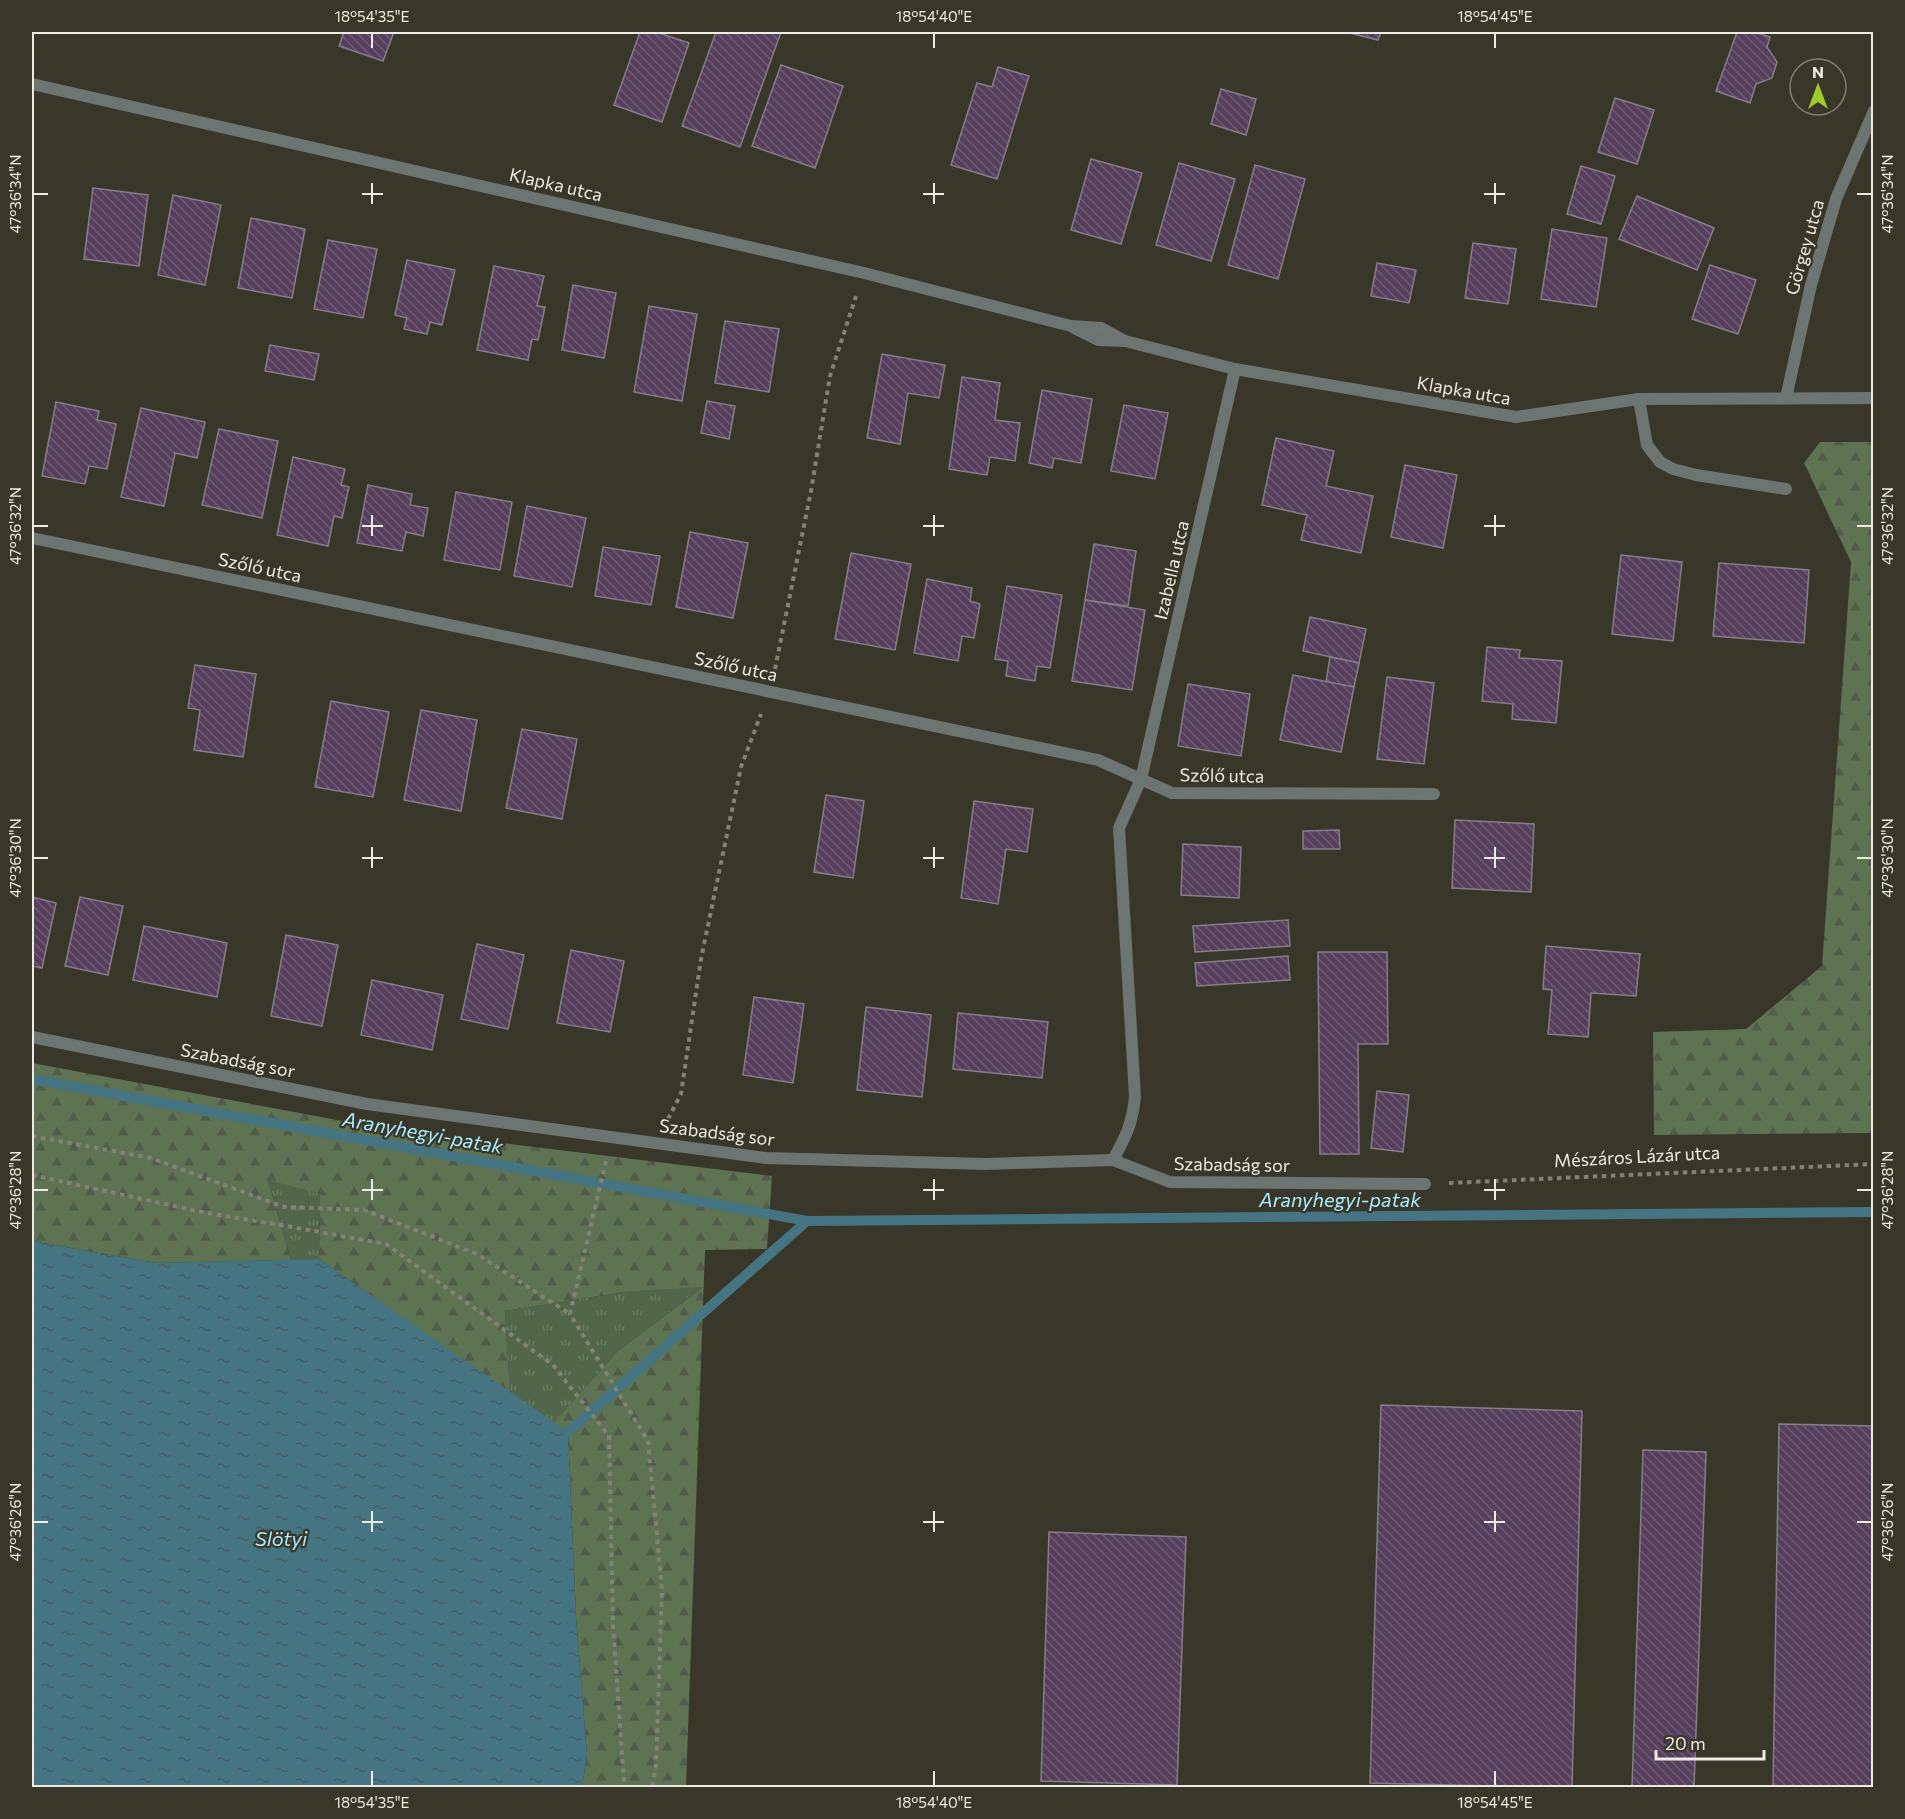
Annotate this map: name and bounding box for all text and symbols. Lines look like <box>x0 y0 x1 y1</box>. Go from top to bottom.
text: 18°54'35"E <box>335 7 410 25</box>
text: 18°54'40"E <box>896 7 972 25</box>
text: 18°54'45"E <box>1457 7 1533 25</box>
north arrow <box>1788 57 1848 117</box>
text: N <box>1812 62 1824 81</box>
text: 47°36'34"N <box>6 155 24 233</box>
text: 47°36'34"N <box>1878 155 1896 233</box>
street label: Klapka utca <box>507 163 605 205</box>
street label: Görgey utca <box>1780 197 1828 297</box>
street label: Klapka utca <box>1415 371 1513 409</box>
text: 47°36'32"N <box>6 487 24 565</box>
text: 47°36'32"N <box>1878 487 1896 565</box>
street label: Izabella utca <box>1149 518 1193 622</box>
street label: Szőlő utca <box>216 547 304 587</box>
street label: Szőlő utca <box>692 646 780 686</box>
street label: Szőlő utca <box>1179 763 1265 787</box>
text: 47°36'30"N <box>6 818 24 898</box>
text: 47°36'30"N <box>1878 818 1896 898</box>
street label: Szabadság sor <box>179 1038 297 1082</box>
water label: Aranyhegyi-patak <box>340 1106 506 1158</box>
street label: Szabadság sor <box>658 1114 776 1150</box>
street label: Mészáros Lázár utca <box>1553 1141 1721 1171</box>
text: 47°36'28"N <box>6 1151 24 1229</box>
text: 47°36'28"N <box>1878 1151 1896 1229</box>
street label: Szabadság sor <box>1174 1152 1290 1176</box>
water label: Aranyhegyi-patak <box>1258 1187 1422 1211</box>
text: 47°36'26"N <box>6 1483 24 1561</box>
text: 47°36'26"N <box>1878 1483 1896 1561</box>
water label: Slötyi <box>255 1526 308 1550</box>
scale bar <box>1656 1723 1764 1761</box>
text: 20 m <box>1665 1732 1706 1754</box>
text: 18°54'35"E <box>335 1793 410 1811</box>
text: 18°54'40"E <box>896 1793 972 1811</box>
text: 18°54'45"E <box>1457 1793 1533 1811</box>

